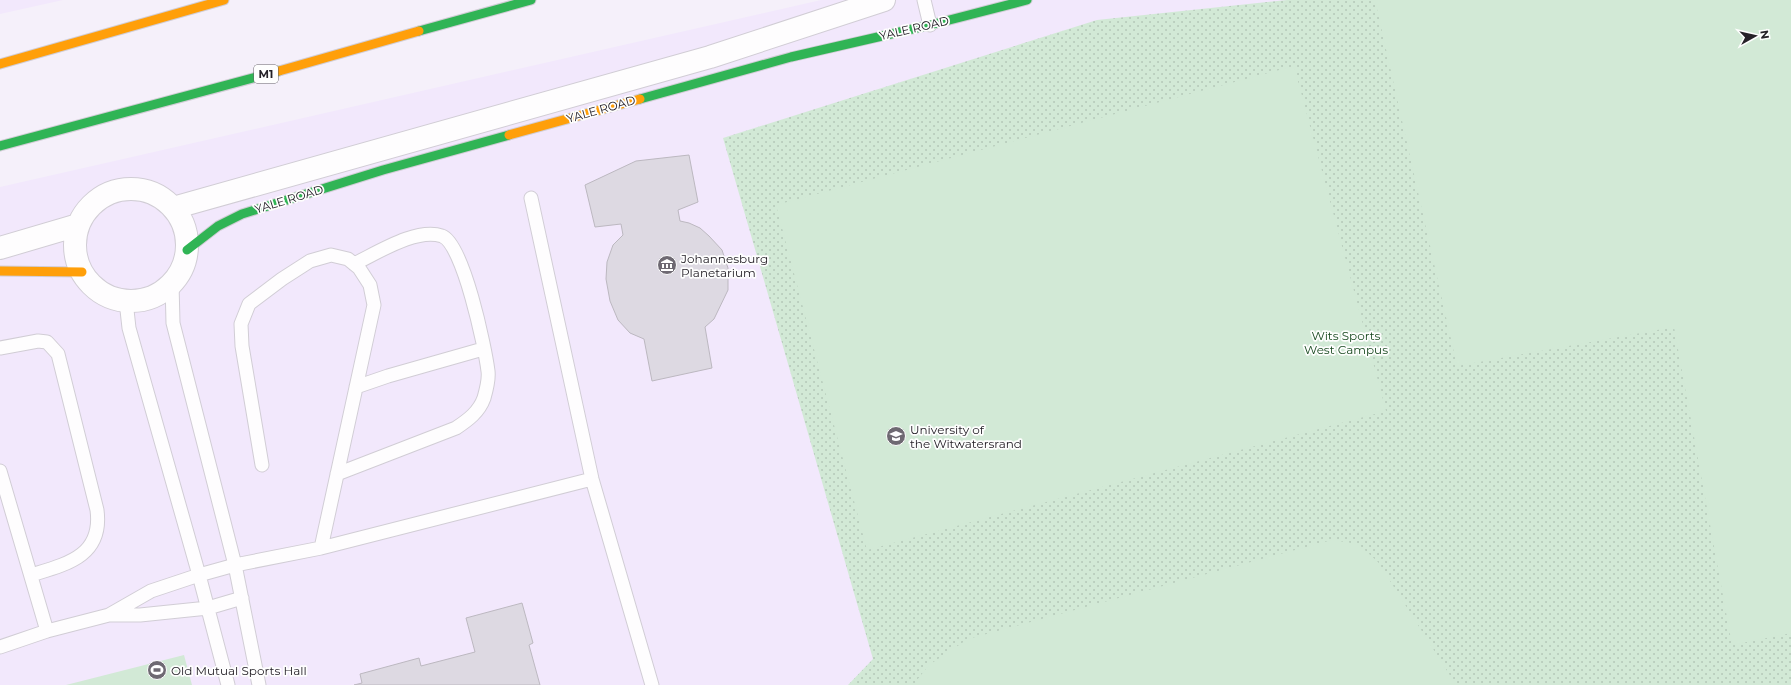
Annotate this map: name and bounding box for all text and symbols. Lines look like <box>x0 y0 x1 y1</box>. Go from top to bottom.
street label: YALE ROAD <box>878 13 950 43</box>
north arrow <box>1735 16 1775 56</box>
text: N <box>1757 29 1772 40</box>
road number: M1 <box>254 65 278 83</box>
street label: YALE ROAD <box>565 92 637 126</box>
street label: YALE ROAD <box>253 181 325 217</box>
place label: Johannesburg Planetarium <box>680 251 768 280</box>
museum icon: Johannesburg Planetarium <box>656 254 678 276</box>
park label: Wits Sports West Campus <box>1304 328 1388 357</box>
place label: University of the Witwatersrand <box>910 422 1022 451</box>
school or university icon: University of the Witwatersrand <box>885 425 907 447</box>
sports icon: Old Mutual Sports Hall <box>146 659 168 681</box>
place label: Old Mutual Sports Hall <box>171 663 307 678</box>

